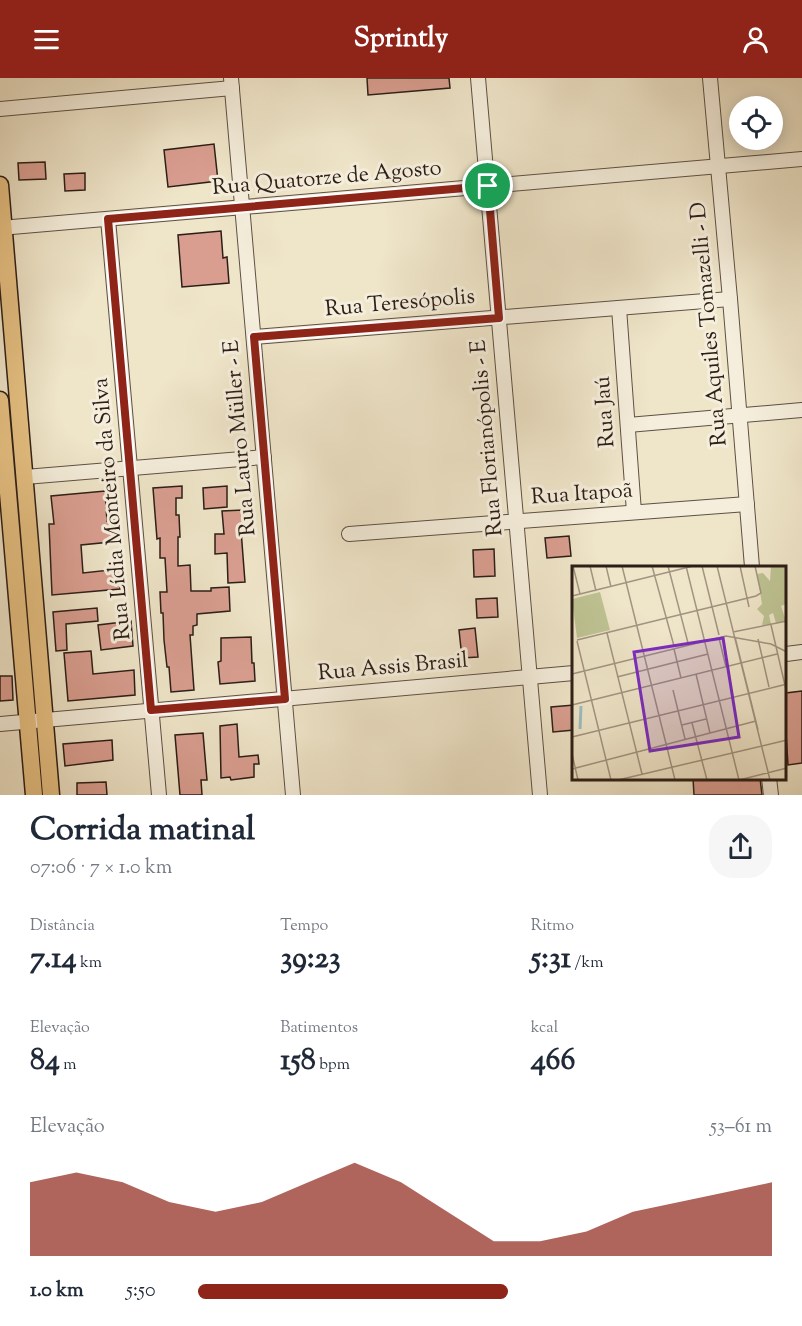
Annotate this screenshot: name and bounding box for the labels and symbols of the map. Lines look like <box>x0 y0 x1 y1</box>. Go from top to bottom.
street label: Rua Quatorze de Agosto <box>211 153 443 205</box>
pin <box>462 160 513 211</box>
street label: Rua Aquiles Tomazelli - D <box>683 201 737 447</box>
street label: Rua Teresópolis <box>324 281 476 327</box>
street label: Rua Florianópolis - E <box>463 338 513 538</box>
street label: Rua Lauro Müller - E <box>216 339 266 537</box>
street label: Rua Jaú <box>588 375 624 449</box>
street label: Rua Lídia Monteiro da Silva <box>86 376 140 642</box>
street label: Rua Itapoã <box>530 475 634 515</box>
inset map <box>572 566 787 780</box>
street label: Rua Assis Brasil <box>317 645 469 691</box>

